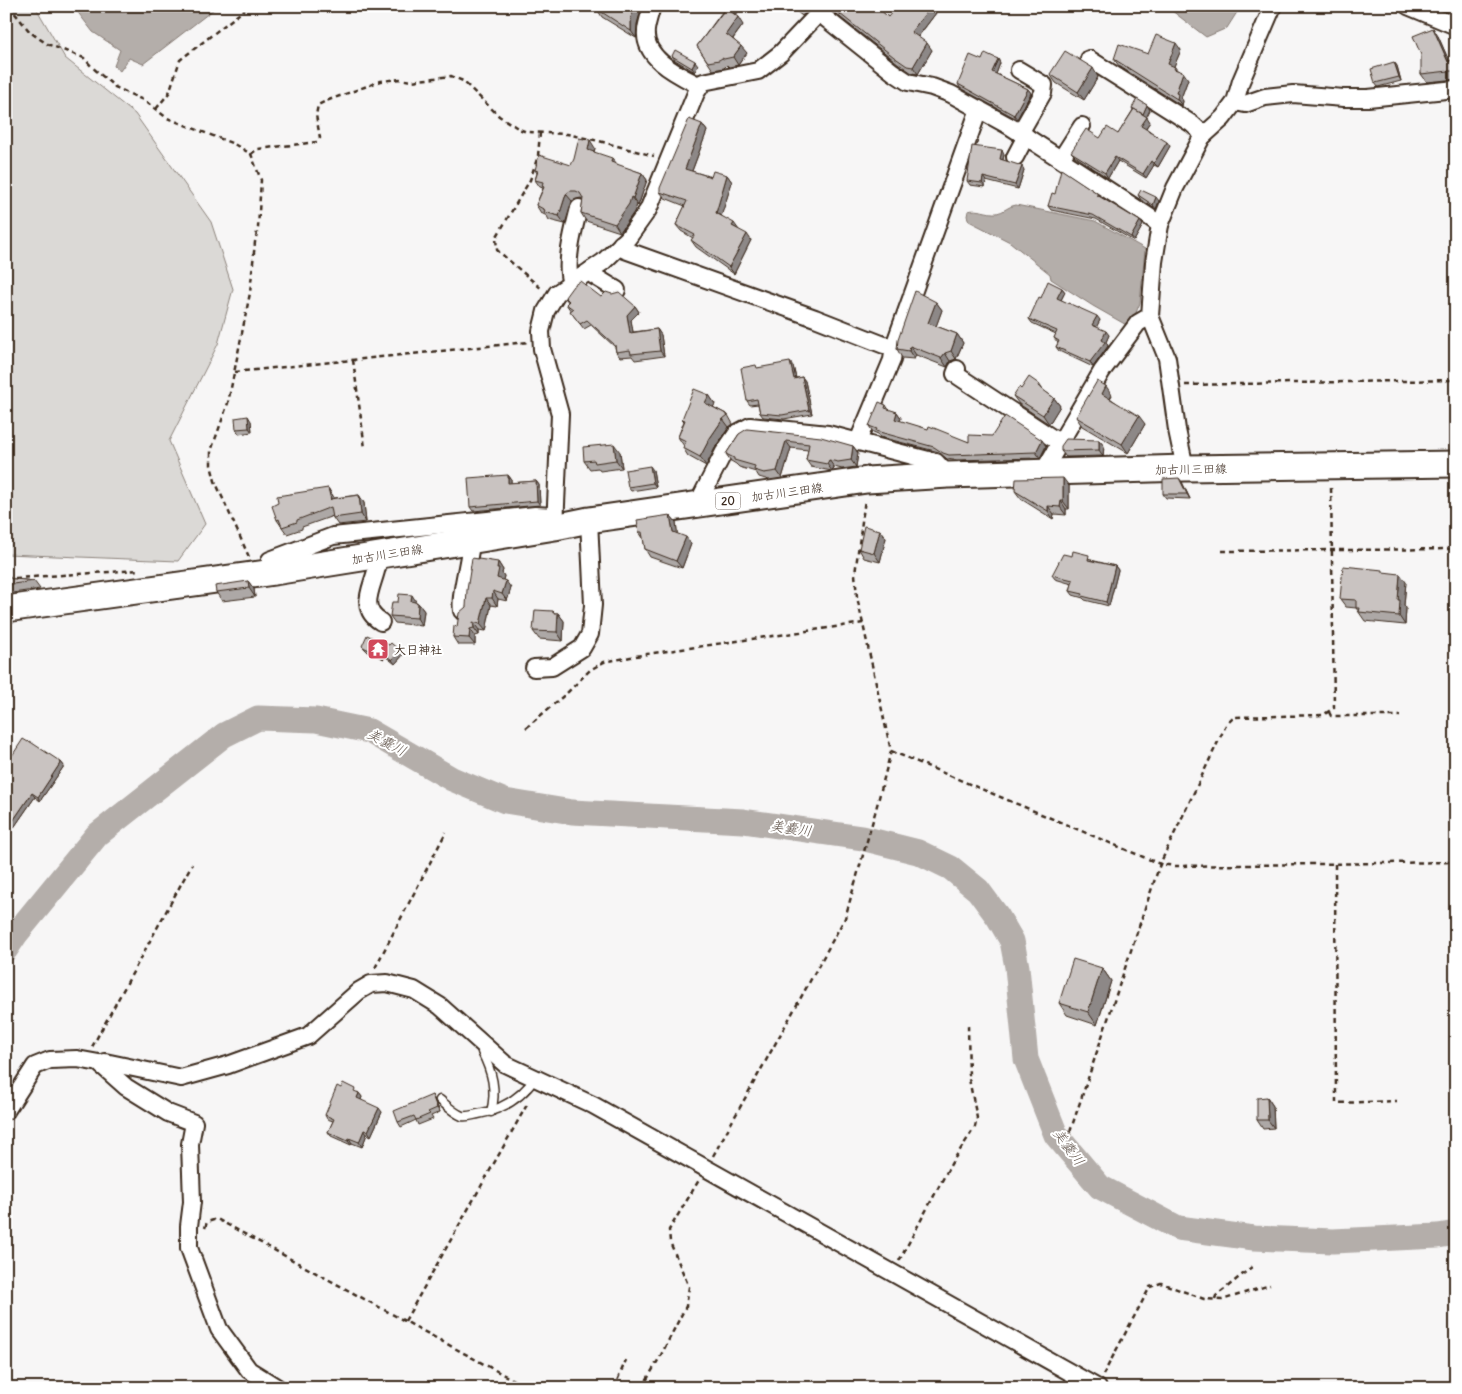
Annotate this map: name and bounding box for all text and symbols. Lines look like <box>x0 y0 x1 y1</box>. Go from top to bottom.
street label: 加古川三田線 <box>1155 461 1227 477</box>
street label: 加古川三田線 <box>750 480 824 504</box>
road number: 20 <box>716 492 740 510</box>
street label: 加古川三田線 <box>350 541 424 567</box>
temple icon: 大日神社 <box>366 637 390 661</box>
place label: 大日神社 <box>394 642 442 657</box>
water label: 美嚢川 <box>364 724 410 760</box>
water label: 美嚢川 <box>769 816 813 840</box>
water label: 美嚢川 <box>1049 1125 1089 1169</box>

